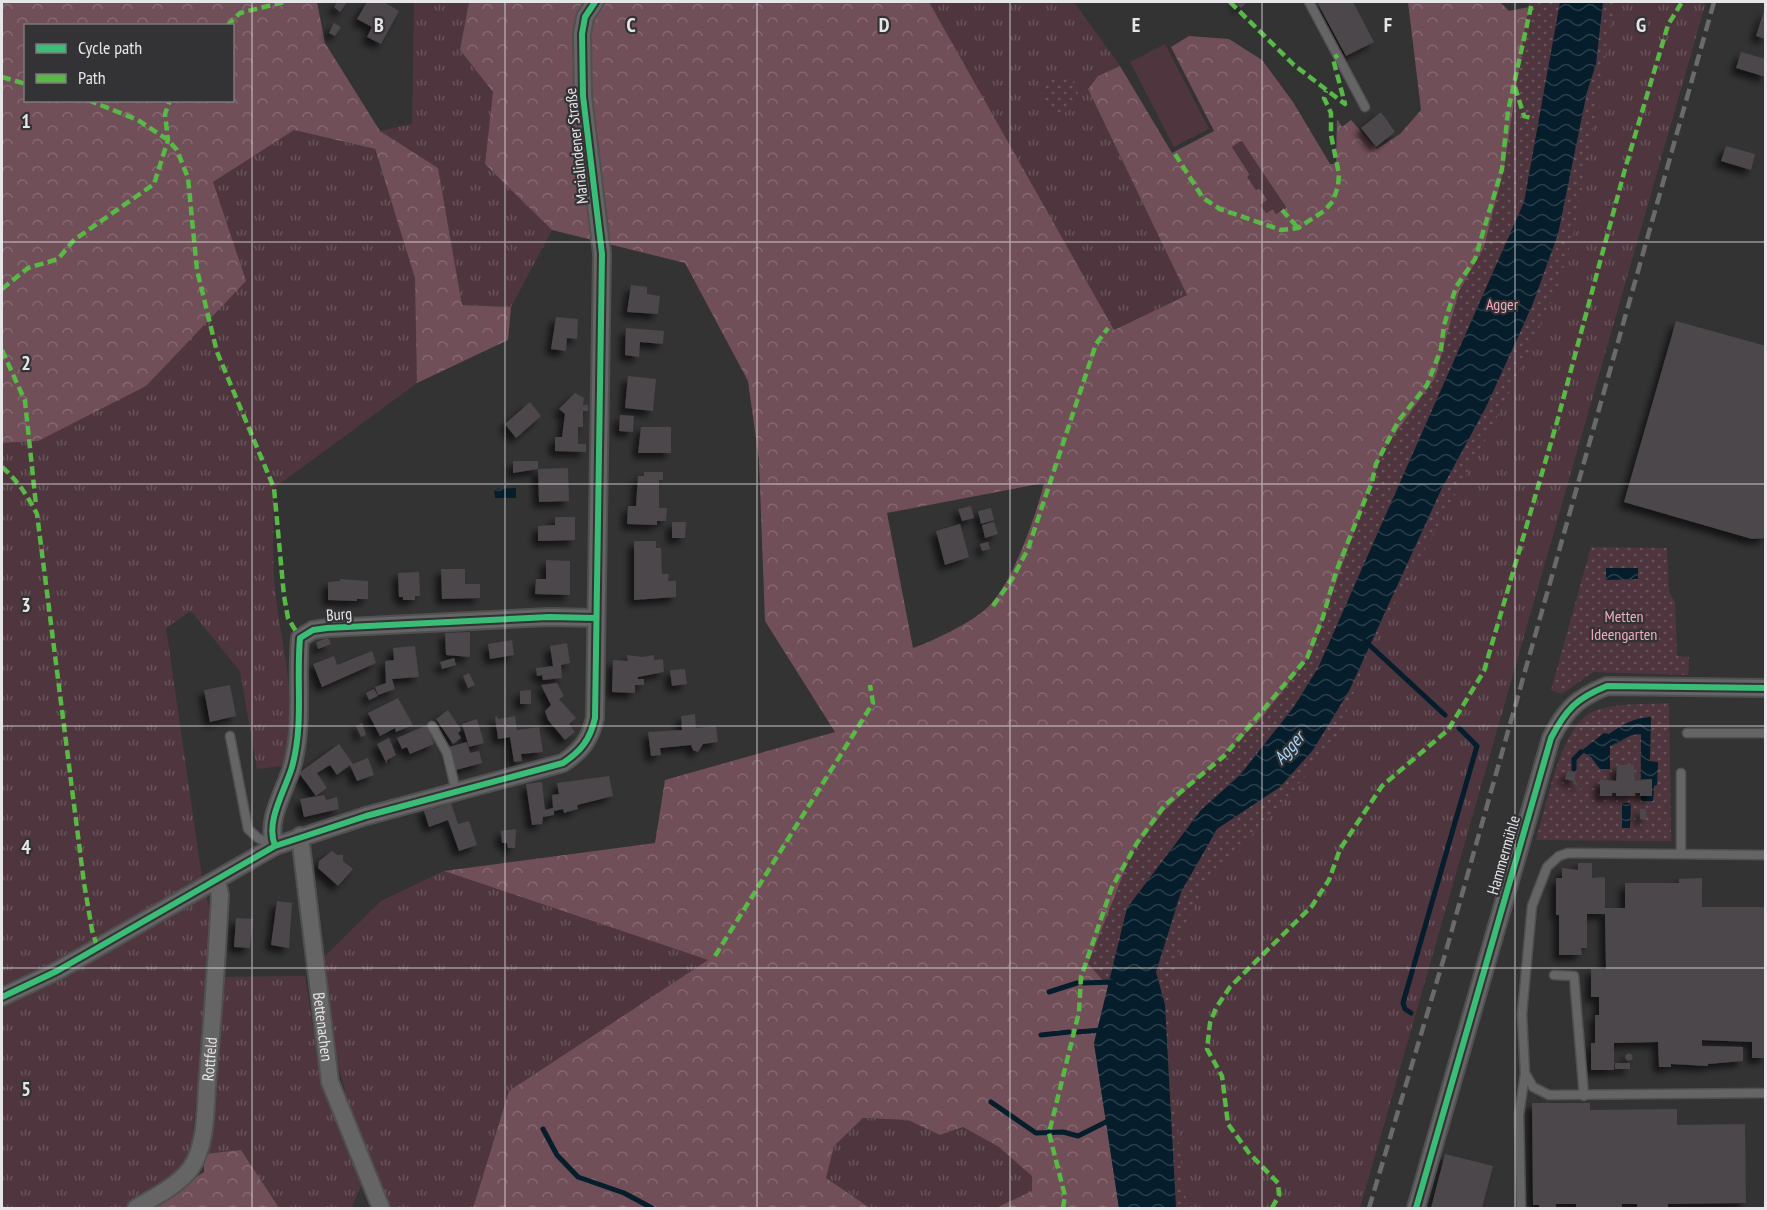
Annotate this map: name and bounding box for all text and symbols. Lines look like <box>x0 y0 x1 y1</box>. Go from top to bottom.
text: B <box>374 12 384 38</box>
text: C <box>626 12 636 38</box>
text: D <box>879 12 890 38</box>
text: E <box>1132 12 1140 38</box>
text: F <box>1384 12 1392 38</box>
text: G <box>1636 12 1646 38</box>
legend <box>24 24 234 102</box>
text: Cycle path <box>78 36 142 59</box>
text: Path <box>78 66 106 89</box>
street label: Marialindener Straße <box>560 87 592 205</box>
text: 1 <box>21 108 31 134</box>
park label: Agger <box>1486 294 1519 314</box>
text: 2 <box>21 350 31 376</box>
text: 3 <box>21 592 31 618</box>
street label: Burg <box>325 603 353 625</box>
park label: Metten Ideengarten <box>1591 606 1657 644</box>
water label: Agger <box>1268 724 1311 769</box>
street label: Hammermühle <box>1482 813 1524 897</box>
text: 4 <box>21 834 31 860</box>
street label: Bettenachen <box>309 991 337 1062</box>
street label: Rottfeld <box>197 1036 221 1082</box>
text: 5 <box>21 1076 31 1102</box>

